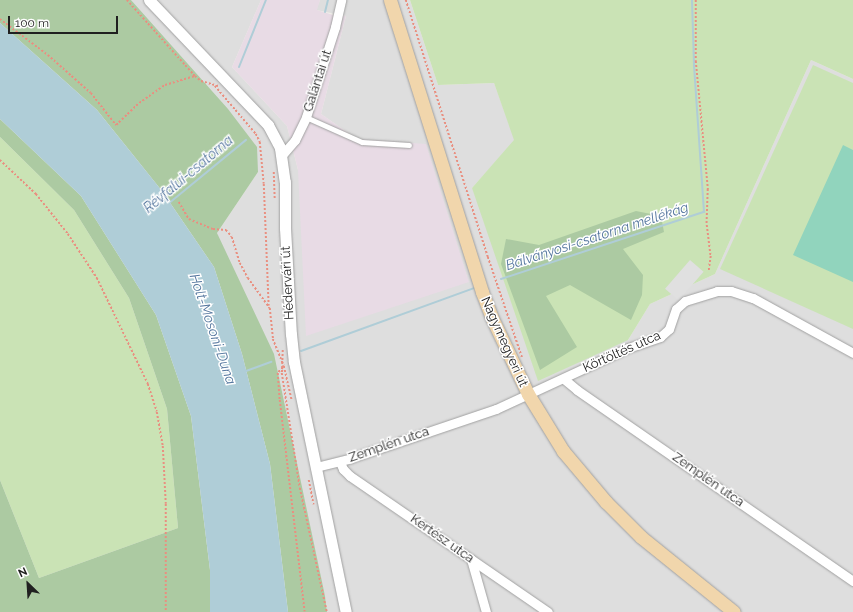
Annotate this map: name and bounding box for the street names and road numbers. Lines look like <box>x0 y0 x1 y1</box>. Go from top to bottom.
street label: Galántai út <box>301 48 335 114</box>
street label: Hédervári út <box>278 246 298 320</box>
street label: Nagymegyeri út <box>477 295 531 389</box>
street label: Körtöltés utca <box>581 328 663 376</box>
street label: Zemplén utca <box>347 424 431 466</box>
street label: Zemplén utca <box>669 450 747 510</box>
street label: Kertész utca <box>407 511 477 567</box>

